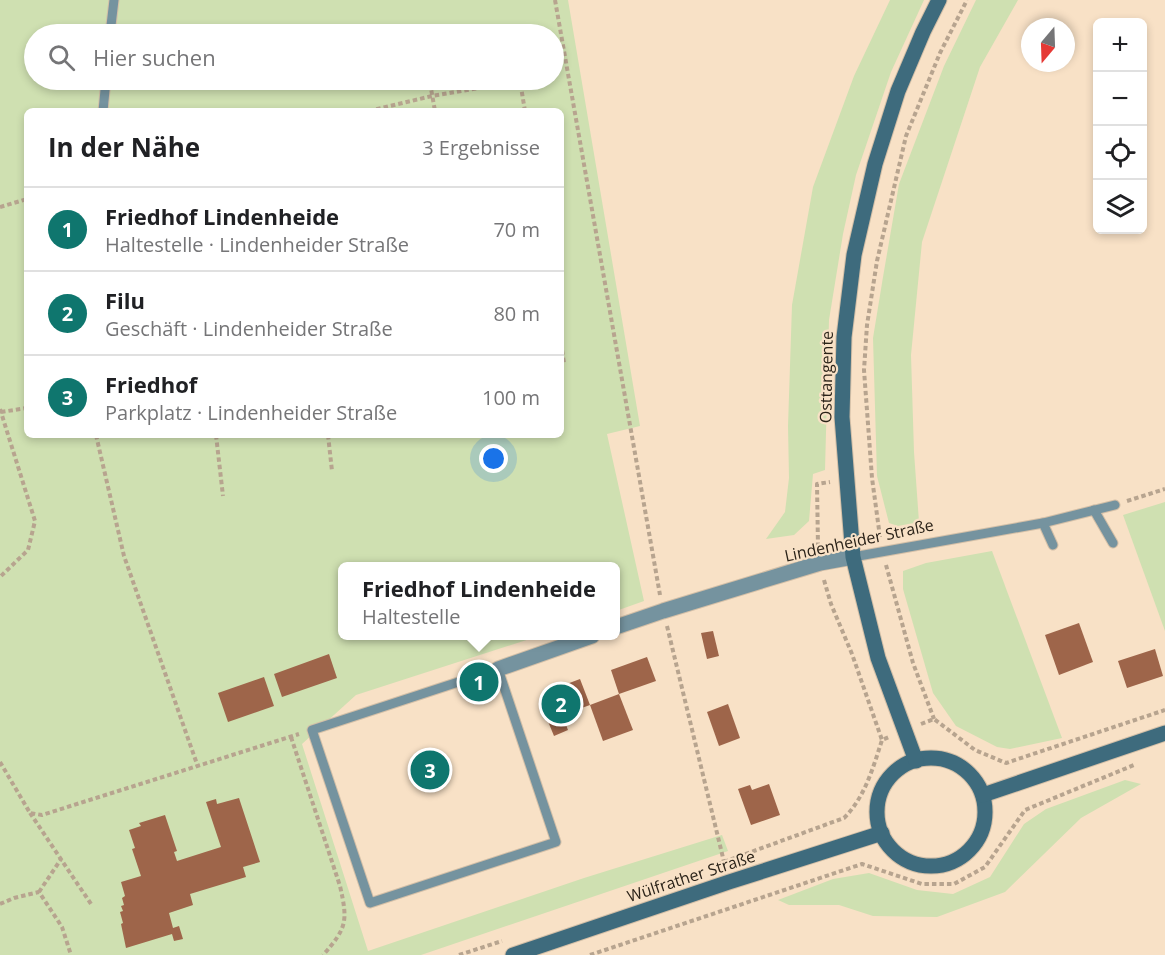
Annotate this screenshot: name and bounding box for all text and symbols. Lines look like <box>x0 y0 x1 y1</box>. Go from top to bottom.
north arrow <box>1021 18 1075 72</box>
map controls <box>1093 18 1147 234</box>
button: + <box>1093 18 1147 72</box>
search box <box>24 24 564 90</box>
icon: search <box>45 41 78 74</box>
text: Hier suchen <box>93 42 216 72</box>
button: − <box>1093 72 1147 126</box>
button: locate <box>1093 126 1147 180</box>
text: In der Nähe <box>48 129 200 165</box>
text: 3 Ergebnisse <box>422 134 540 161</box>
button: layers <box>1093 180 1147 234</box>
text: Friedhof Lindenheide <box>105 201 339 231</box>
text: 1 <box>62 216 73 243</box>
text: 70 m <box>493 216 540 243</box>
text: Haltestelle · Lindenheider Straße <box>105 231 409 258</box>
text: Filu <box>105 285 145 315</box>
text: 2 <box>62 300 73 327</box>
text: 80 m <box>493 300 540 327</box>
text: Geschäft · Lindenheider Straße <box>105 315 393 342</box>
street label: Osttangente <box>814 331 838 423</box>
text: Friedhof <box>105 369 197 399</box>
text: 3 <box>62 384 73 411</box>
text: 100 m <box>482 384 540 411</box>
text: Parkplatz · Lindenheider Straße <box>105 399 397 426</box>
your location <box>479 444 508 473</box>
street label: Lindenheider Straße <box>782 513 936 567</box>
popup <box>338 562 620 640</box>
text: Friedhof Lindenheide <box>362 573 596 603</box>
text: Haltestelle <box>362 603 460 630</box>
pin: 1 <box>460 660 498 704</box>
pin: 2 <box>542 682 580 726</box>
pin: 3 <box>410 748 450 792</box>
street label: Wülfrather Straße <box>624 845 758 907</box>

